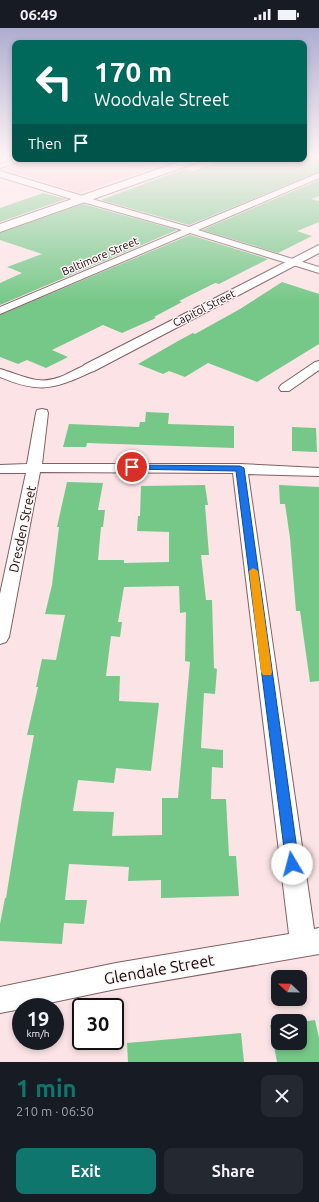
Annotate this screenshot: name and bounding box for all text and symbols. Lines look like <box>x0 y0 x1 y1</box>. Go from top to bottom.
text: 06:49 <box>20 6 58 23</box>
icon: left <box>28 56 80 108</box>
text: 170 m <box>94 56 172 87</box>
text: Woodvale Street <box>94 89 229 109</box>
icon: arrive <box>70 132 92 154</box>
text: Then <box>28 135 62 152</box>
street label: Baltimore Street <box>60 234 141 278</box>
street label: Capitol Street <box>171 287 238 329</box>
pin <box>115 450 149 484</box>
icon: arrive <box>121 456 143 478</box>
street label: Dresden Street <box>6 484 38 574</box>
position arrow <box>271 843 313 885</box>
street label: Glendale Street <box>102 950 216 988</box>
north arrow <box>271 970 307 1006</box>
map controls <box>271 970 307 1050</box>
speed limit sign: 30 <box>72 998 124 1050</box>
text: 19 <box>27 1007 49 1030</box>
button: layers <box>271 1014 307 1050</box>
text: km/h <box>26 1028 50 1039</box>
text: 1 min <box>16 1075 77 1102</box>
button: close <box>261 1075 303 1117</box>
text: 210 m · 06:50 <box>16 1104 94 1118</box>
button: Exit <box>16 1148 156 1194</box>
button: Share <box>164 1148 303 1194</box>

